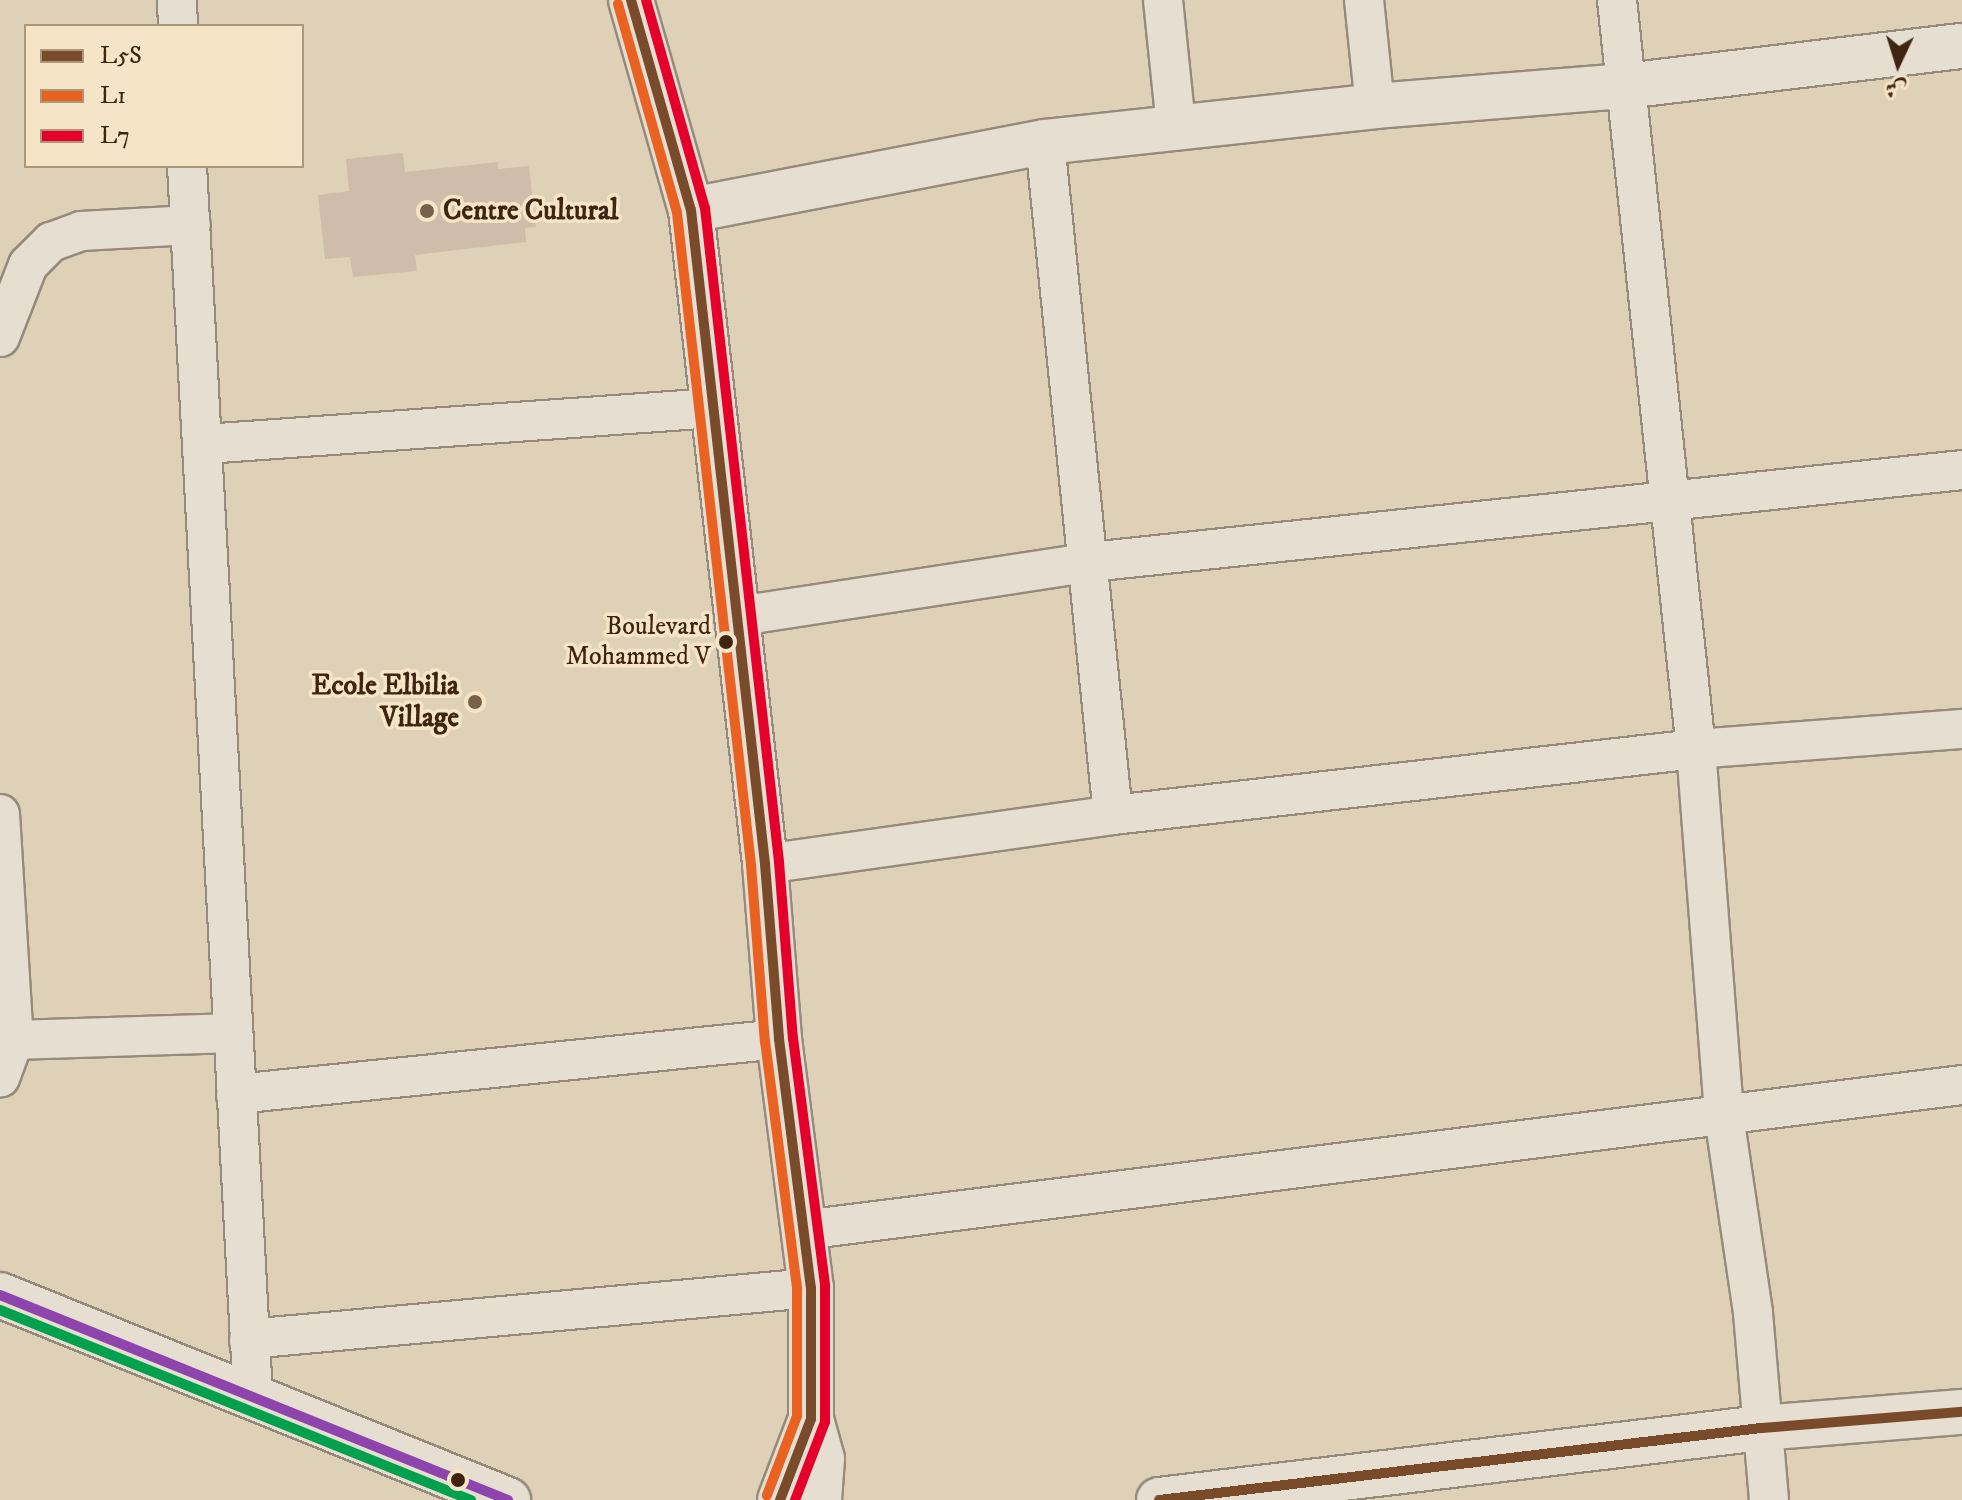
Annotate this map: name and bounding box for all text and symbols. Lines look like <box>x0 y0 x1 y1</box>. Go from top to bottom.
legend <box>24 24 304 168</box>
north arrow <box>1858 24 1938 104</box>
text: L5S <box>100 41 142 71</box>
text: ش <box>1884 74 1908 103</box>
text: L1 <box>100 81 126 111</box>
text: L7 <box>100 121 130 151</box>
place label: Centre Cultural <box>443 194 618 228</box>
marker: Centre Cultural <box>418 202 436 220</box>
place label: Boulevard Mohammed V <box>566 611 711 672</box>
marker: Boulevard Mohammed V <box>718 634 734 650</box>
place label: Ecole Elbilia Village <box>312 669 459 735</box>
marker: Ecole Elbilia Village <box>466 693 484 711</box>
unlabelled marker <box>450 1472 466 1488</box>

